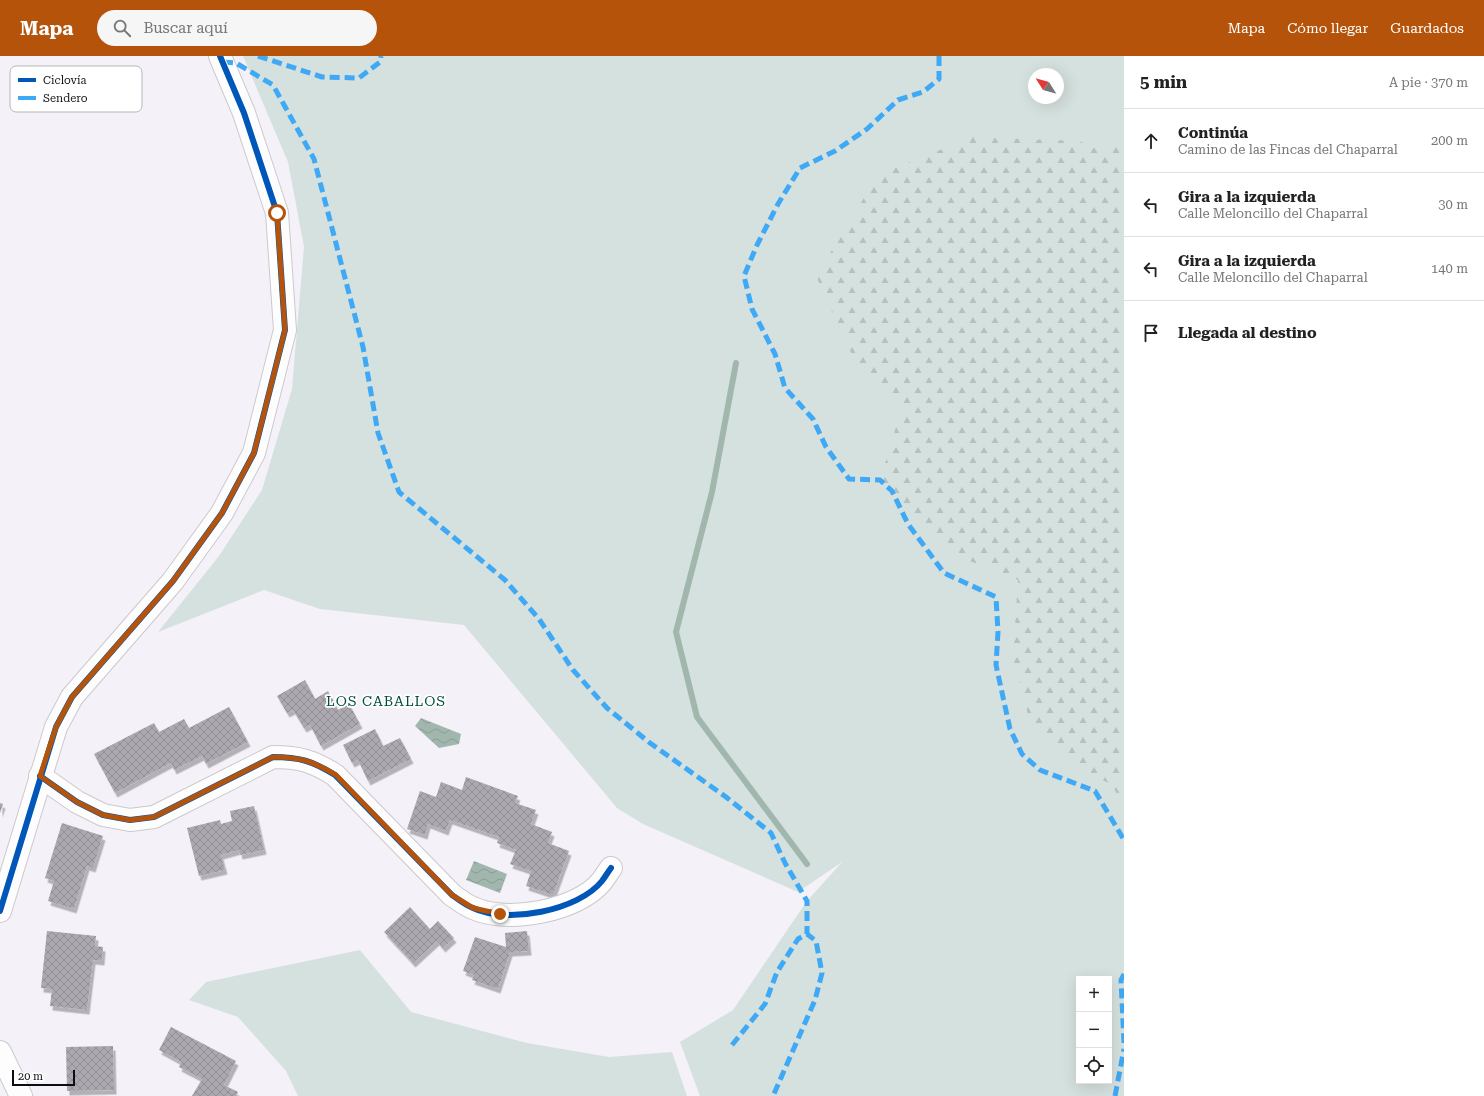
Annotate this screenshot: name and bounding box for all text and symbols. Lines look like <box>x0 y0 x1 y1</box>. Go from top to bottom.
search box <box>97 10 377 46</box>
text: Mapa <box>20 17 73 40</box>
icon: search <box>111 17 133 39</box>
text: Buscar aquí <box>143 19 228 37</box>
text: Mapa <box>1228 20 1265 36</box>
text: Cómo llegar <box>1287 20 1368 36</box>
text: Guardados <box>1390 20 1464 36</box>
legend <box>10 66 142 112</box>
north arrow <box>1028 68 1064 104</box>
text: 5 min <box>1140 72 1187 92</box>
text: Ciclovía <box>43 74 86 87</box>
text: A pie · 370 m <box>1389 75 1468 90</box>
text: Sendero <box>43 92 88 105</box>
text: Continúa <box>1178 124 1248 142</box>
icon: ahead <box>1140 130 1162 152</box>
text: 200 m <box>1431 133 1468 148</box>
text: Camino de las Fincas del Chaparral <box>1178 142 1398 157</box>
text: Gira a la izquierda <box>1178 188 1316 206</box>
icon: left <box>1140 194 1162 216</box>
text: 30 m <box>1438 197 1468 212</box>
route start <box>268 204 286 222</box>
text: Calle Meloncillo del Chaparral <box>1178 206 1368 221</box>
text: Gira a la izquierda <box>1178 252 1316 270</box>
icon: left <box>1140 258 1162 280</box>
text: 140 m <box>1431 261 1468 276</box>
text: Calle Meloncillo del Chaparral <box>1178 270 1368 285</box>
icon: arrive <box>1140 322 1162 344</box>
text: Llegada al destino <box>1178 324 1317 342</box>
district label: LOS CABALLOS <box>326 693 446 709</box>
route end <box>491 905 509 923</box>
map controls <box>1076 976 1112 1084</box>
button: + <box>1076 976 1112 1012</box>
button: − <box>1076 1012 1112 1048</box>
button: locate <box>1076 1048 1112 1084</box>
scale bar <box>12 1068 75 1087</box>
text: 20 m <box>18 1070 43 1083</box>

